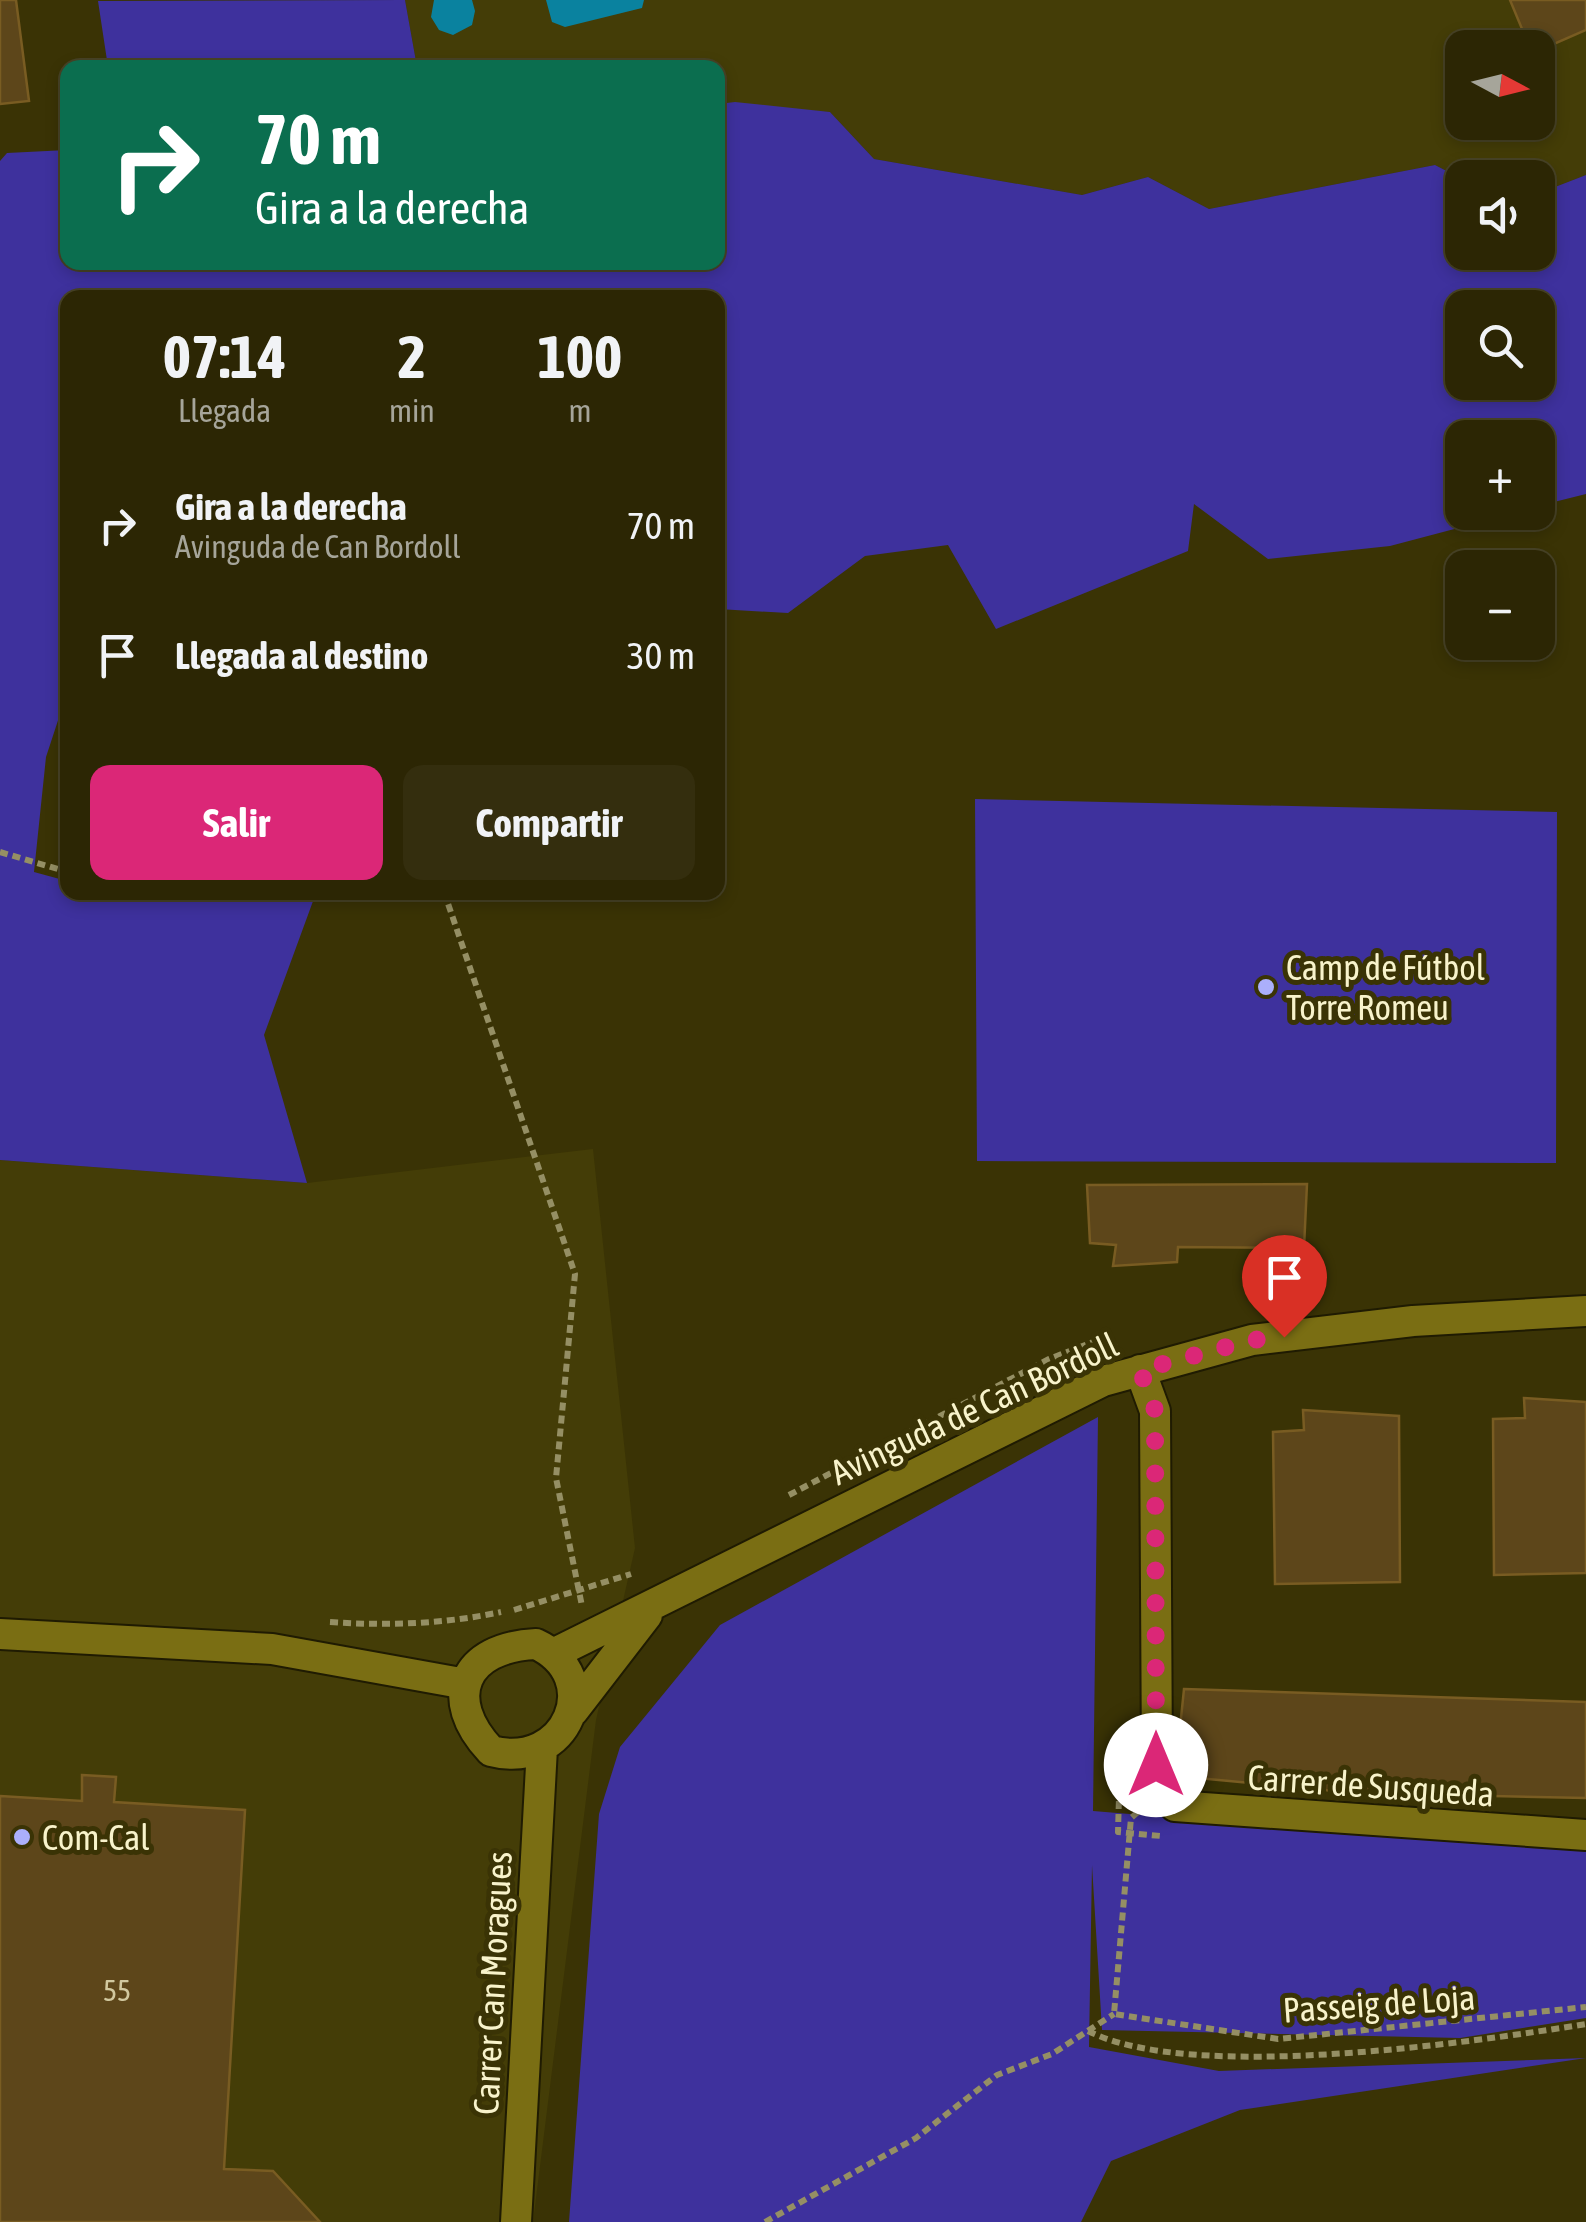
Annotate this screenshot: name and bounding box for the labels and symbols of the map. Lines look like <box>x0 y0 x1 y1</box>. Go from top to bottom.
north arrow <box>1445 30 1555 140</box>
place label: Camp de Fútbol Torre Romeu <box>1286 947 1485 1027</box>
marker: Camp de Fútbol Torre Romeu <box>1255 976 1277 998</box>
pin <box>1242 1235 1327 1338</box>
street label: Avinguda de Can Bordoll <box>824 1324 1124 1492</box>
position arrow <box>1104 1713 1208 1817</box>
street label: Carrer de Susqueda <box>1246 1756 1496 1814</box>
place label: Com-Cal <box>42 1817 149 1857</box>
marker: Com-Cal <box>11 1826 33 1848</box>
street label: Carrer Can Moragues <box>465 1850 519 2116</box>
house number: 55 <box>103 1973 131 2007</box>
street label: Passeig de Loja <box>1281 1976 1477 2030</box>

